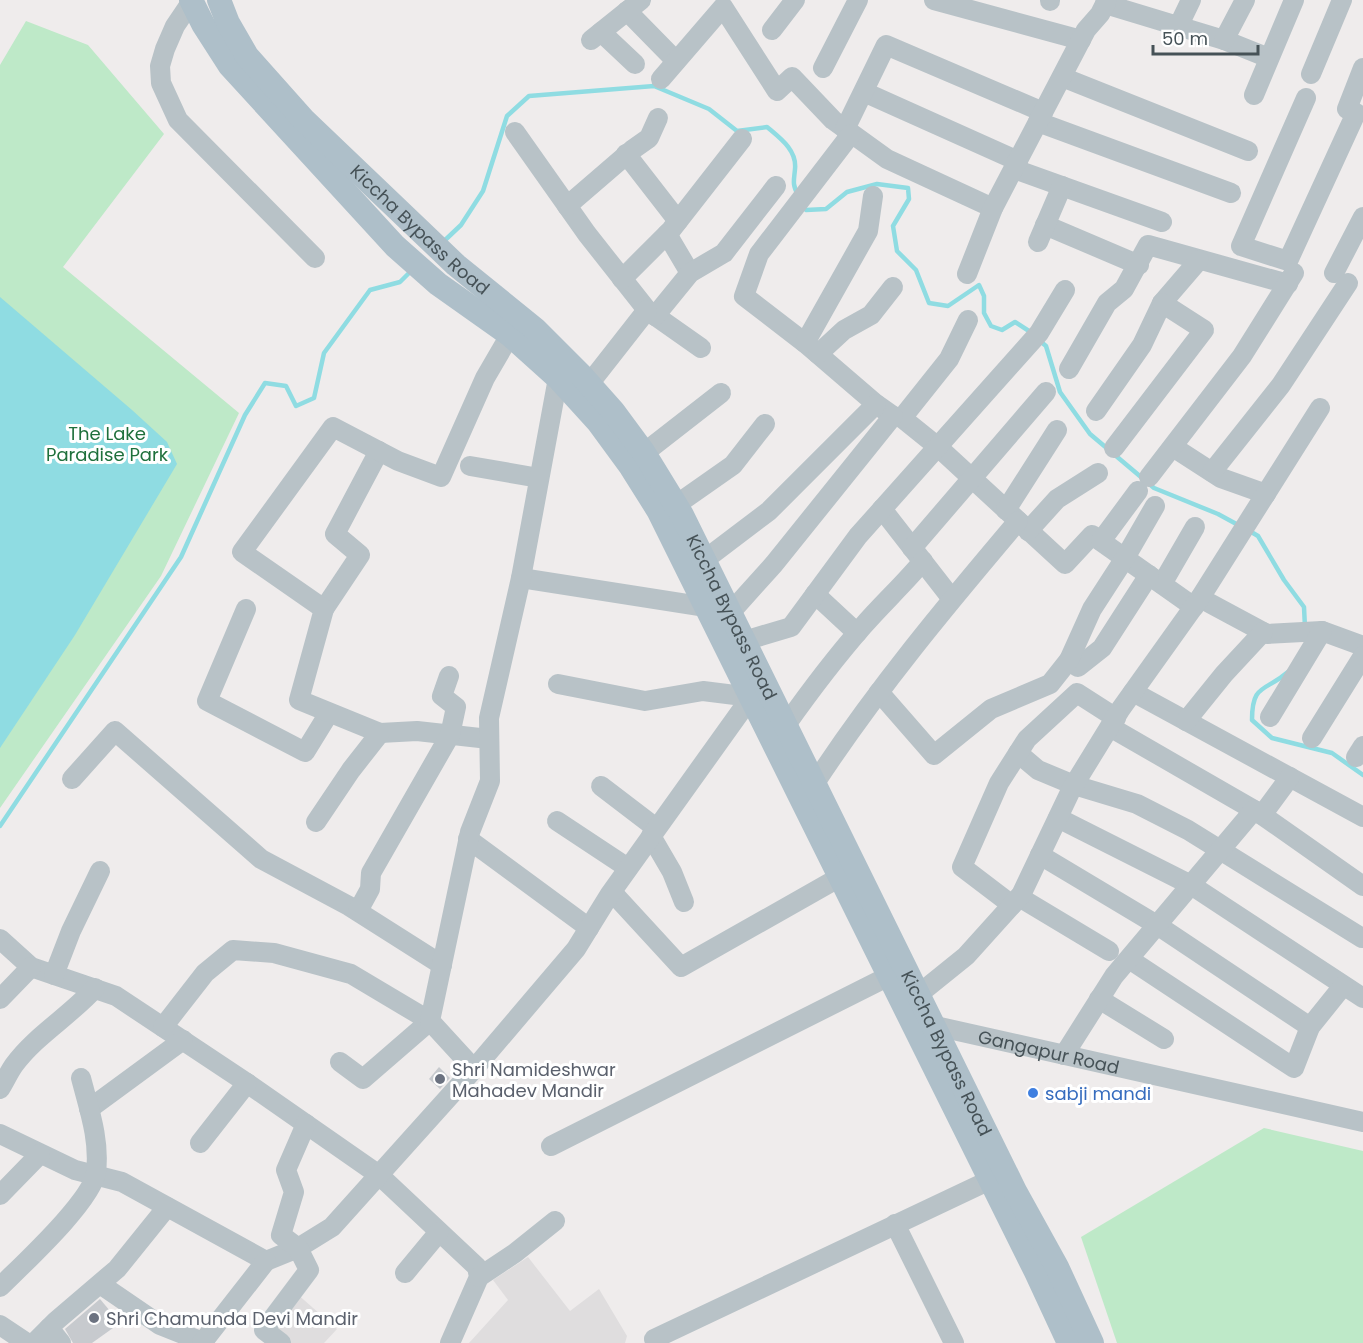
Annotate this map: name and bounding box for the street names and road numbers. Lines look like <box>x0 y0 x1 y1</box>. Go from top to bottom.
street label: Kiccha Bypass Road <box>345 158 495 300</box>
street label: Kiccha Bypass Road <box>681 530 784 704</box>
street label: Kiccha Bypass Road <box>896 966 998 1140</box>
street label: Gangapur Road <box>976 1023 1122 1079</box>

